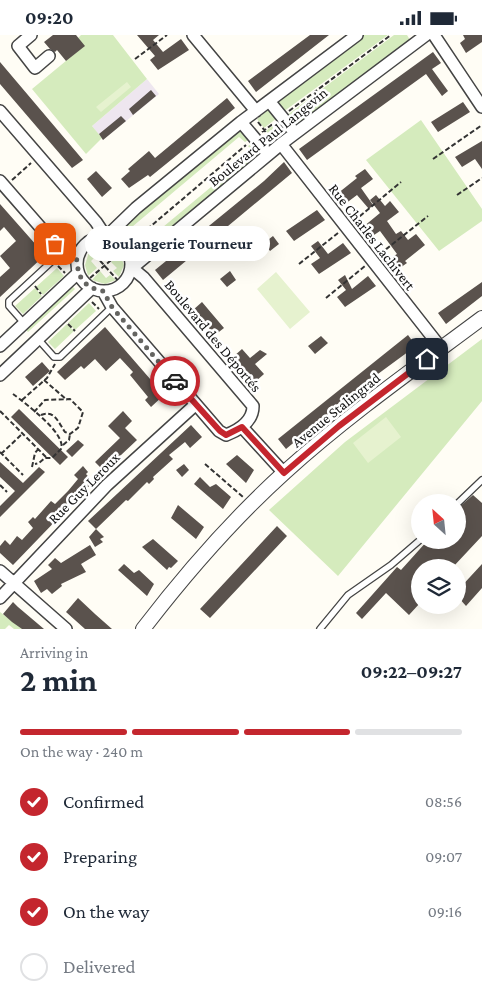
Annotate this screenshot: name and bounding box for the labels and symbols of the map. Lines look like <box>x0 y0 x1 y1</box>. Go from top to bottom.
street label: Boulevard Paul Langevin <box>206 84 331 190</box>
street label: Rue Charles Lachivert <box>326 181 419 294</box>
pin <box>34 223 76 265</box>
callout: Boulangerie Tourneur <box>85 227 270 261</box>
street label: Boulevard des Déportés <box>161 277 265 396</box>
pin <box>406 338 448 380</box>
courier <box>150 356 200 406</box>
street label: Avenue Stalingrad <box>289 369 384 451</box>
street label: Rue Guy Leroux <box>45 449 124 528</box>
north arrow <box>411 494 466 549</box>

